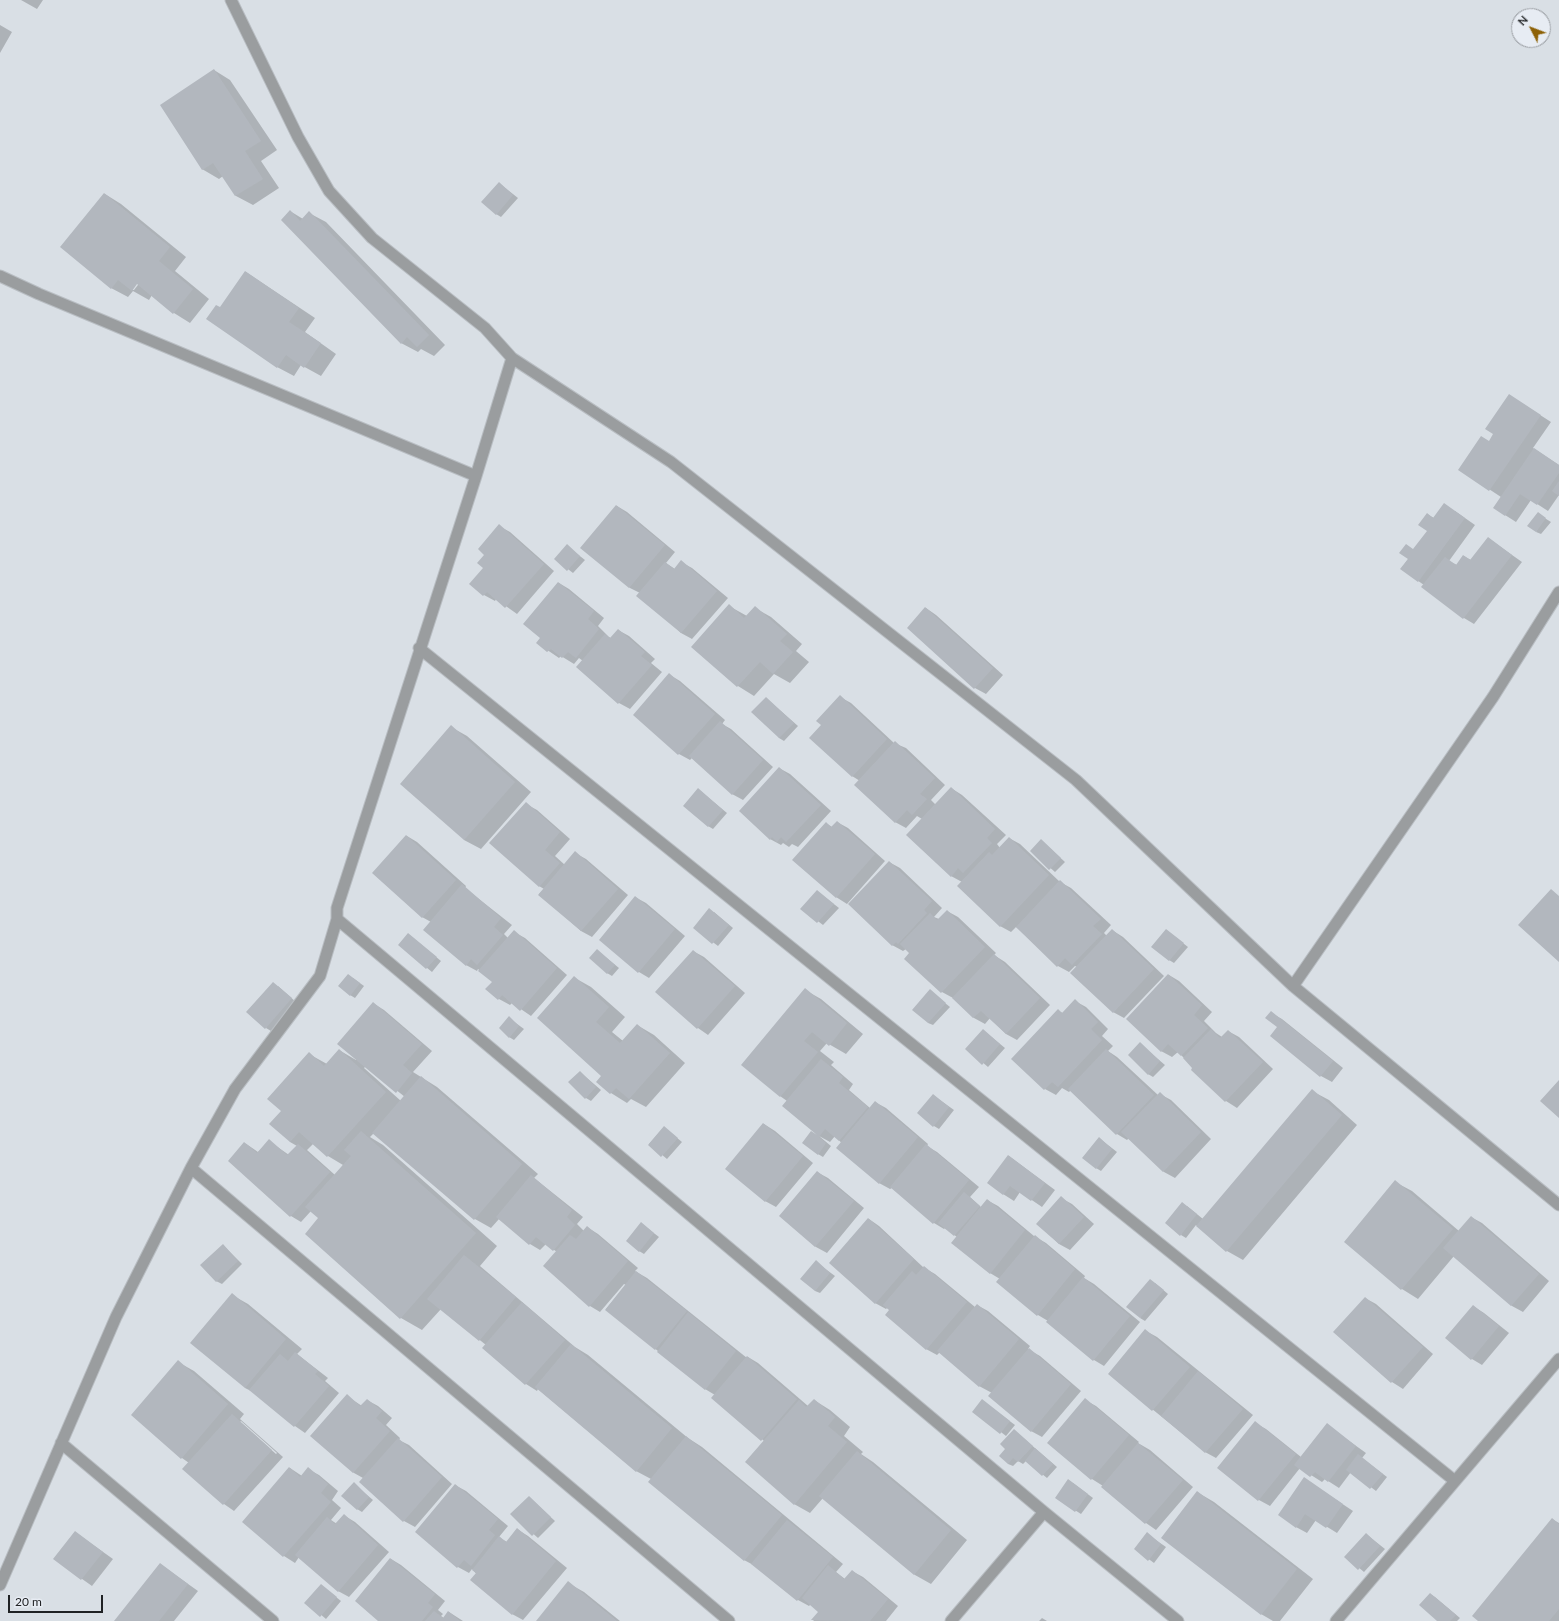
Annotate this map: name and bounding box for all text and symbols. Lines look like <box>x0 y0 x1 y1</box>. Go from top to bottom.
north arrow <box>1511 8 1551 48</box>
text: N <box>1515 13 1530 28</box>
scale bar <box>10 1587 105 1613</box>
text: 20 m <box>15 1594 42 1609</box>

